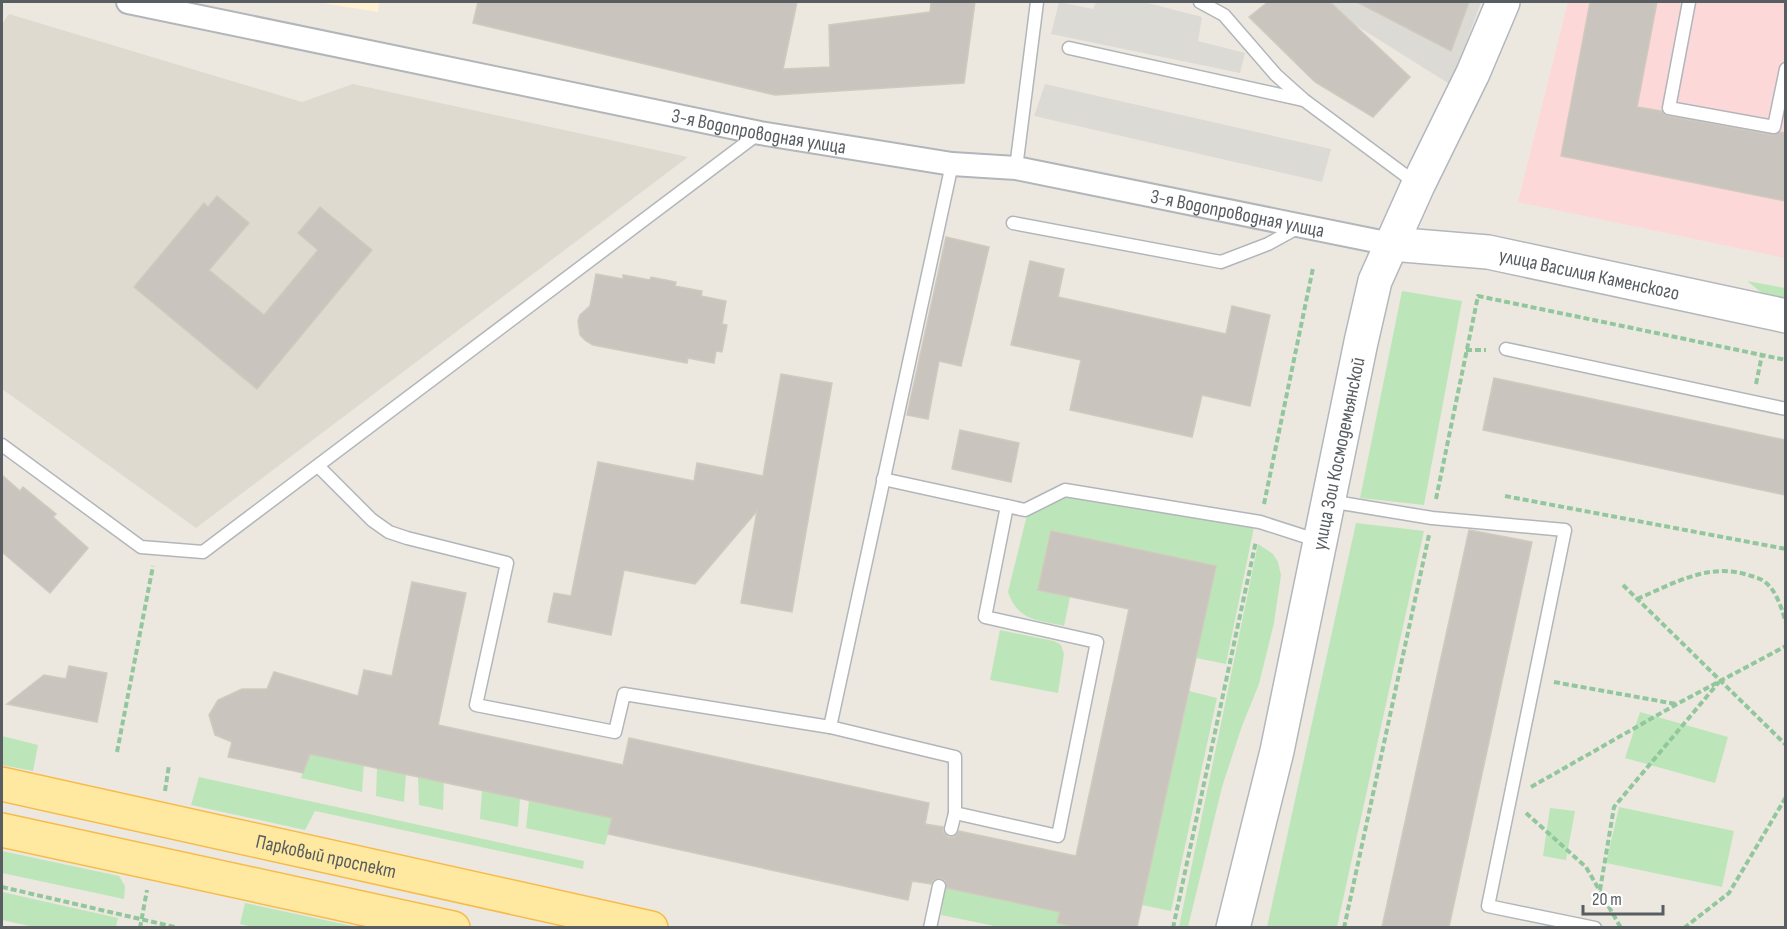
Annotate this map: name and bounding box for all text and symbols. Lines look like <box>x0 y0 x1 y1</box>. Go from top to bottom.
street label: 3-я Водопроводная улица <box>669 104 848 160</box>
street label: 3-я Водопроводная улица <box>1148 185 1326 243</box>
street label: улица Василия Каменского <box>1497 244 1682 306</box>
street label: улица Зои Космодемьянской <box>1308 355 1371 552</box>
street label: Парковый проспект <box>253 830 398 884</box>
scale bar <box>1583 878 1662 916</box>
text: 20 m <box>1592 889 1622 910</box>

